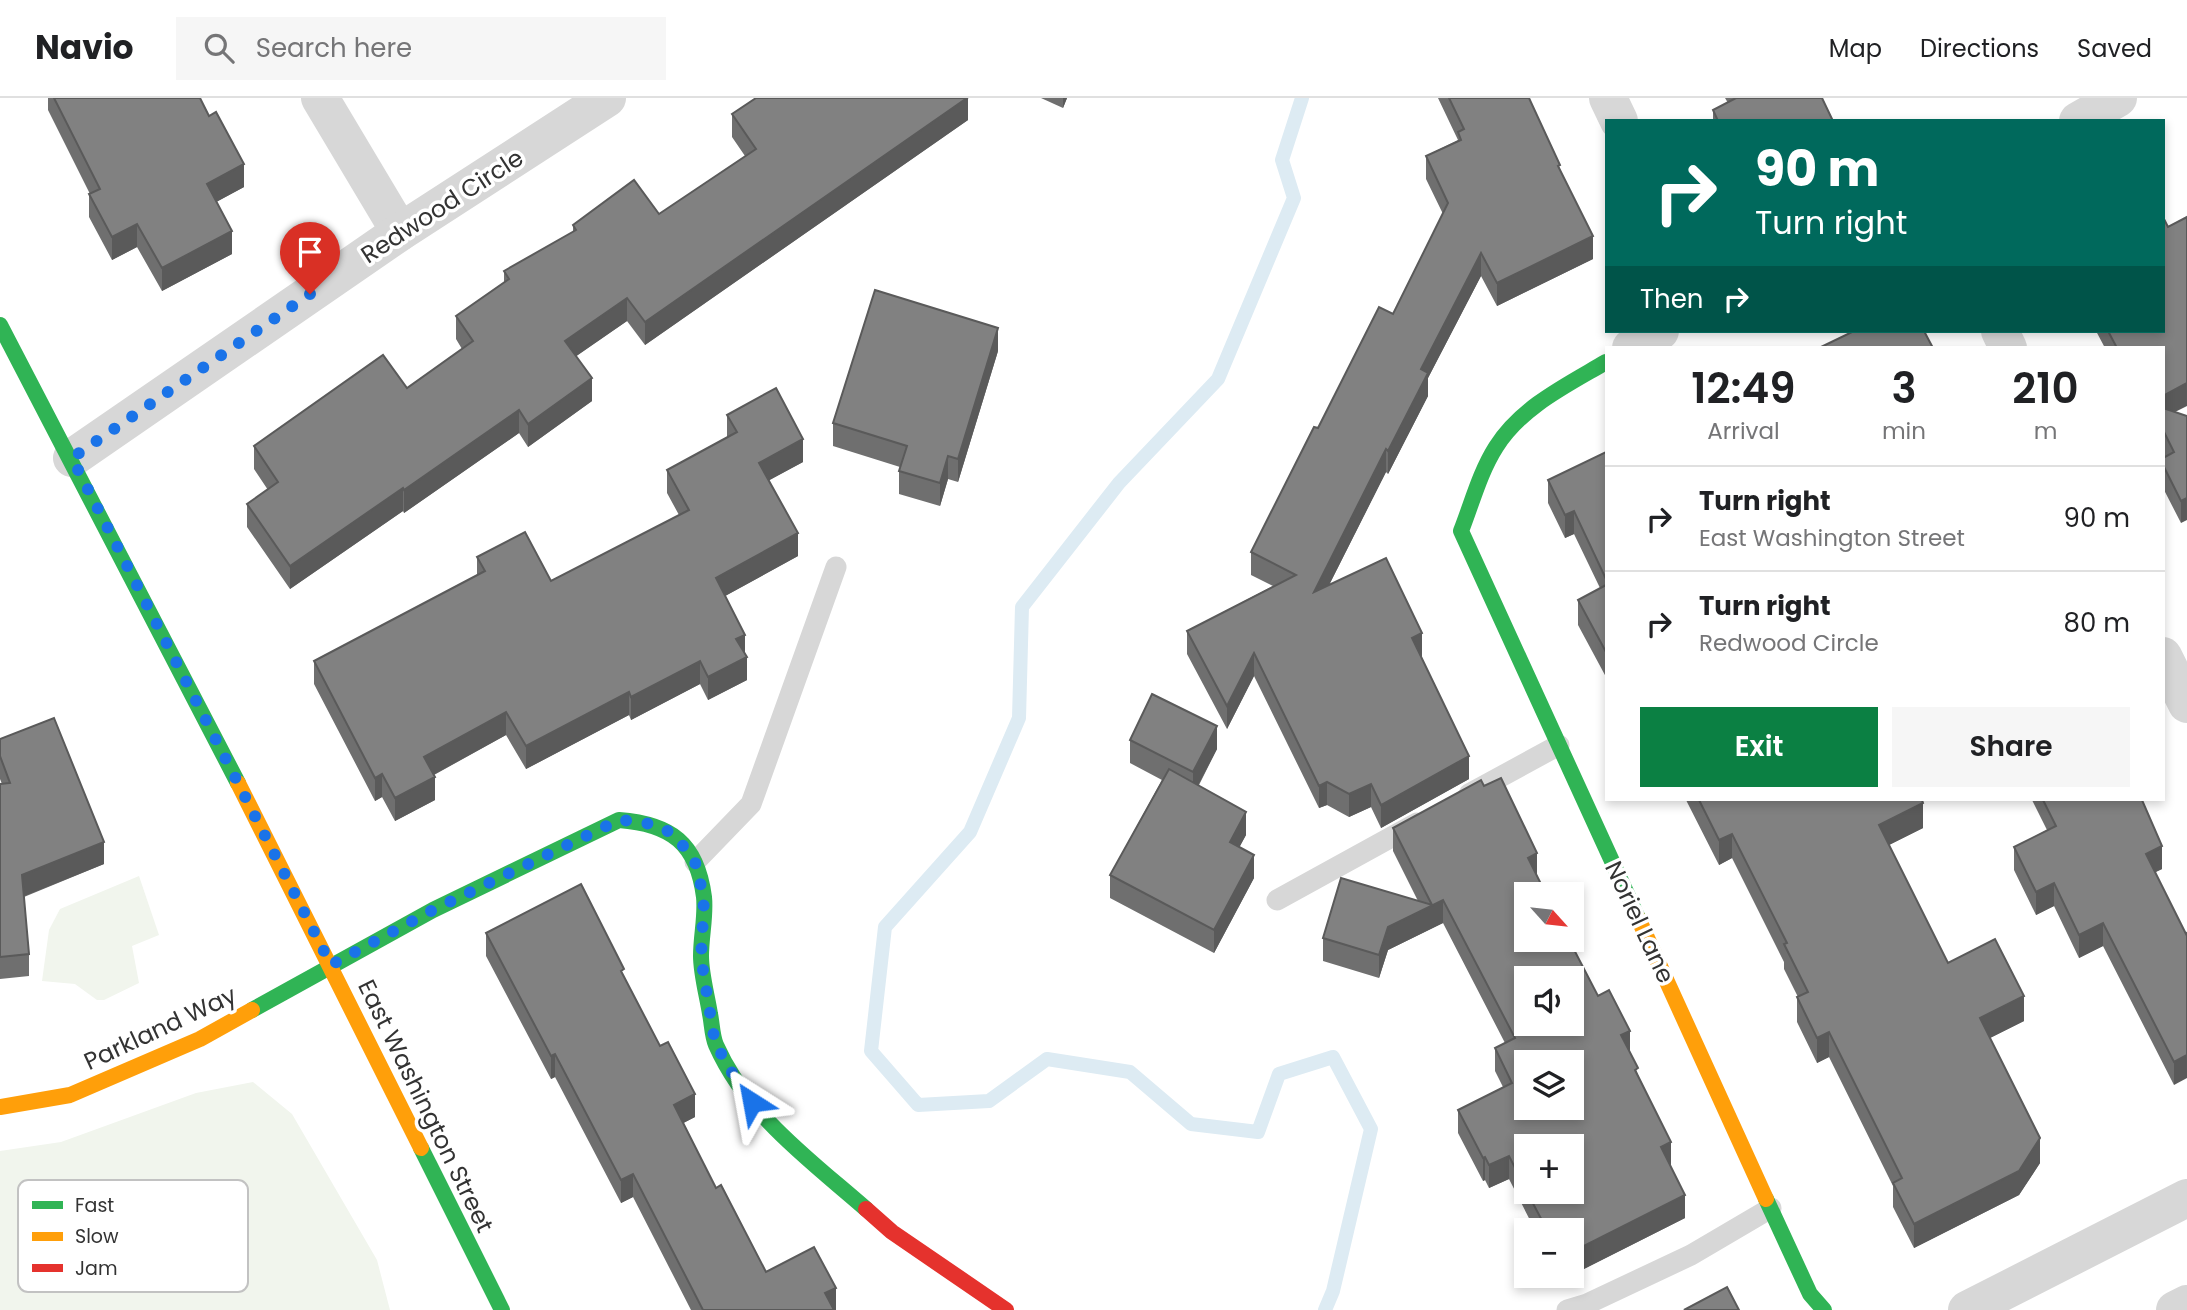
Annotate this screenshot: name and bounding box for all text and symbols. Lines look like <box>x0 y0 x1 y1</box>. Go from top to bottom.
search box <box>176 17 666 80</box>
text: Navio <box>35 24 134 71</box>
icon: search <box>200 29 238 67</box>
text: Search here <box>256 30 412 66</box>
text: Map <box>1829 32 1882 65</box>
text: Directions <box>1920 32 2039 65</box>
text: Saved <box>2077 32 2152 65</box>
text: 90 m <box>1755 135 1879 203</box>
street label: Redwood Circle <box>354 141 530 271</box>
icon: right <box>1640 147 1731 238</box>
text: Turn right <box>1755 200 1907 245</box>
pin <box>280 222 340 294</box>
icon: arrive <box>291 233 329 271</box>
icon: right <box>1717 280 1755 318</box>
text: Then <box>1640 281 1703 317</box>
text: 12:49 <box>1691 359 1796 418</box>
text: 3 <box>1891 359 1917 418</box>
text: 210 <box>2012 359 2079 418</box>
text: Arrival <box>1707 415 1780 447</box>
text: min <box>1882 415 1926 447</box>
text: m <box>2034 415 2057 447</box>
text: Turn right <box>1699 483 1831 519</box>
icon: right <box>1640 500 1678 538</box>
text: 90 m <box>2064 500 2130 536</box>
text: East Washington Street <box>1699 522 1965 554</box>
text: Turn right <box>1699 588 1831 624</box>
icon: right <box>1640 605 1678 643</box>
text: 80 m <box>2064 605 2130 641</box>
text: Redwood Circle <box>1699 627 1879 659</box>
button: Exit <box>1640 707 1878 787</box>
button: Share <box>1892 707 2130 787</box>
street label: Noriel Lane <box>1597 856 1683 988</box>
north arrow <box>1514 882 1584 952</box>
map controls <box>1514 882 1584 1288</box>
button: sound <box>1514 966 1584 1036</box>
street label: East Washington Street <box>350 974 502 1238</box>
street label: Parkland Way <box>78 978 242 1078</box>
button: layers <box>1514 1050 1584 1120</box>
position arrow <box>715 1065 789 1139</box>
button: + <box>1514 1134 1584 1204</box>
legend <box>18 1180 248 1292</box>
text: Fast <box>75 1192 114 1219</box>
button: − <box>1514 1218 1584 1288</box>
text: Slow <box>75 1223 119 1250</box>
text: Jam <box>75 1255 117 1282</box>

